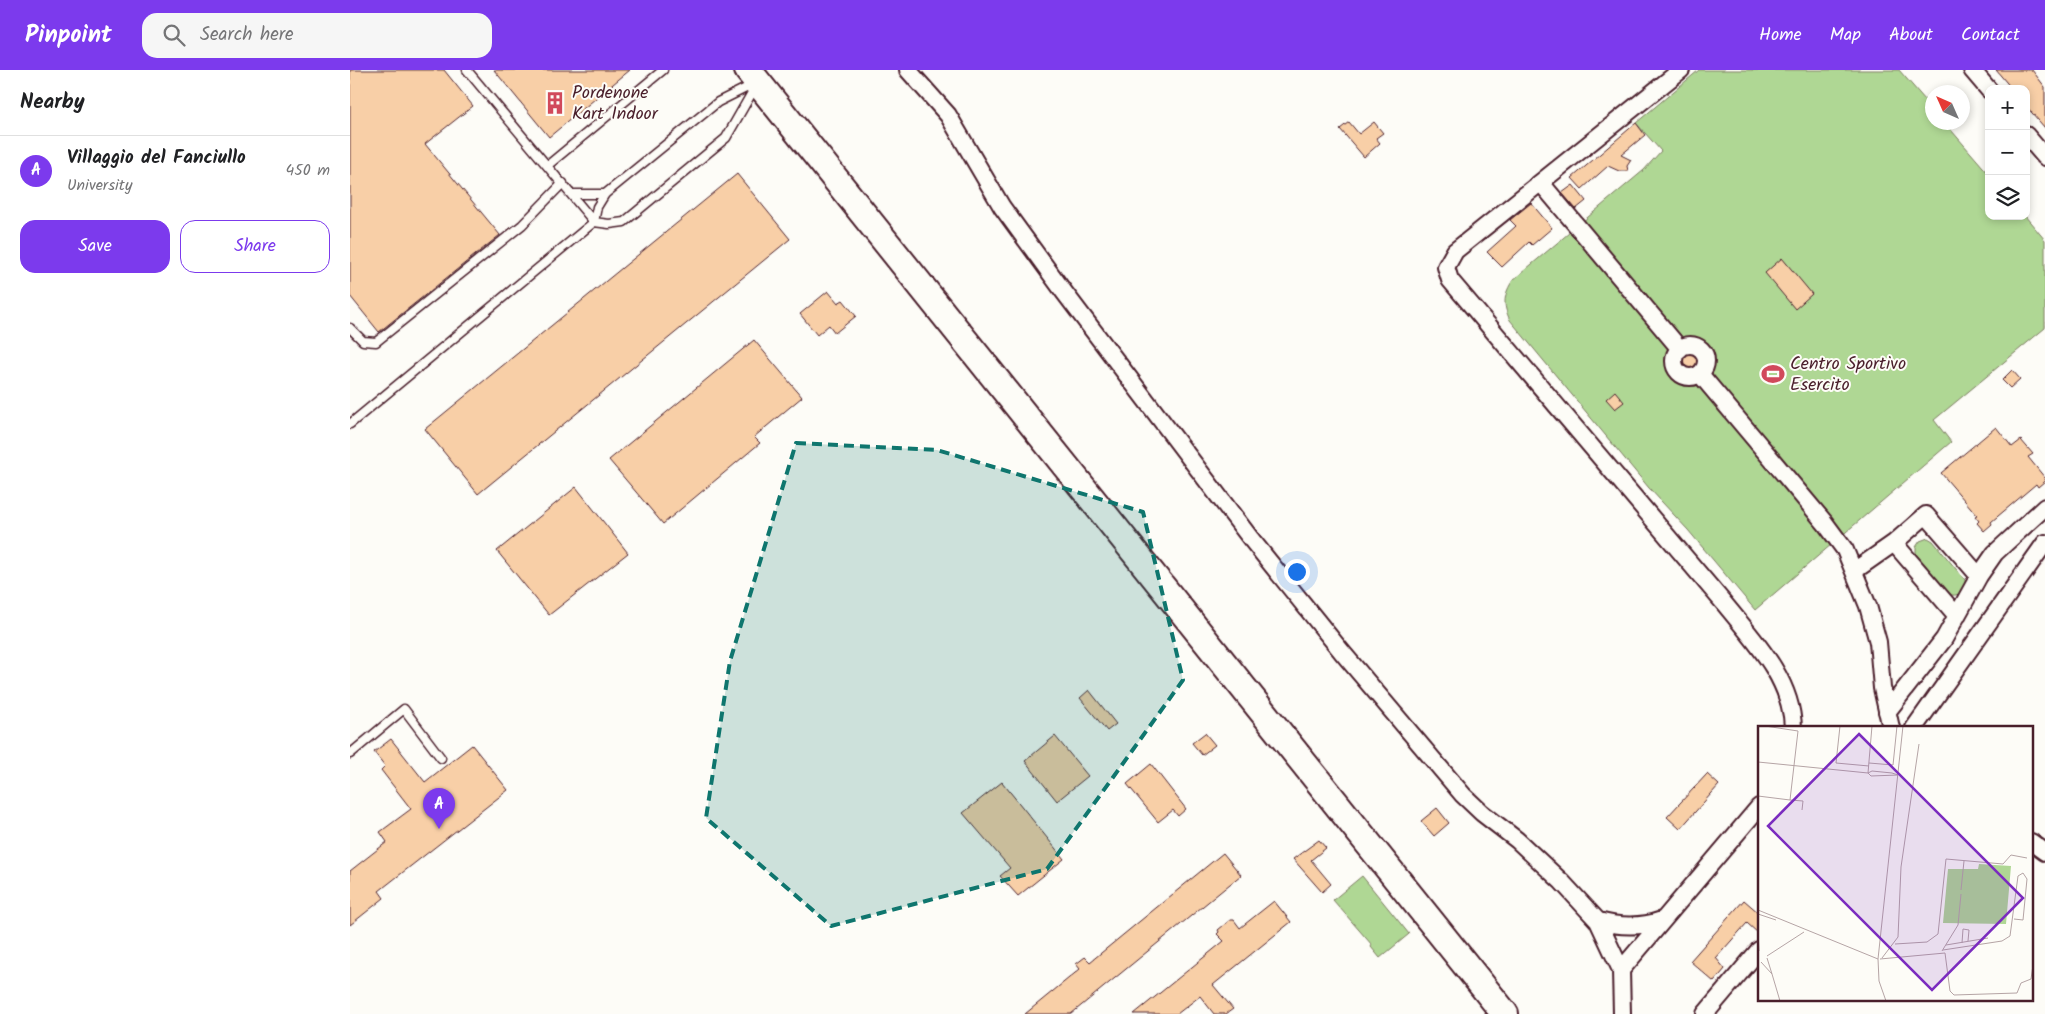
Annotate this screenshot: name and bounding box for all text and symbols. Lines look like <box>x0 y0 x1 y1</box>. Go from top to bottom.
search box <box>142 13 492 58</box>
text: Pinpoint <box>25 16 112 55</box>
text: Search here <box>200 20 294 50</box>
icon: search <box>160 21 188 49</box>
text: Home <box>1759 21 1802 50</box>
text: Map <box>1830 21 1861 50</box>
text: About <box>1889 21 1933 50</box>
text: Contact <box>1961 21 2020 50</box>
place label: Pordenone Kart Indoor <box>572 79 659 129</box>
north arrow <box>1925 85 1970 130</box>
map controls <box>1985 85 2030 220</box>
button: + <box>1985 85 2030 130</box>
text: Nearby <box>20 86 85 119</box>
building icon: Pordenone Kart Indoor <box>542 90 568 116</box>
button: − <box>1985 130 2030 175</box>
text: Villaggio del Fanciullo <box>67 143 246 173</box>
text: A <box>31 158 41 183</box>
text: 450 m <box>285 158 330 183</box>
text: University <box>67 173 132 198</box>
button: layers <box>1985 175 2030 220</box>
button: Save <box>20 220 170 273</box>
button: Share <box>180 220 330 273</box>
place label: Centro Sportivo Esercito <box>1790 350 1906 400</box>
sports icon: Centro Sportivo Esercito <box>1760 361 1786 387</box>
your location <box>1284 559 1310 585</box>
inset map <box>1758 726 2032 1002</box>
pin: A <box>423 788 455 829</box>

